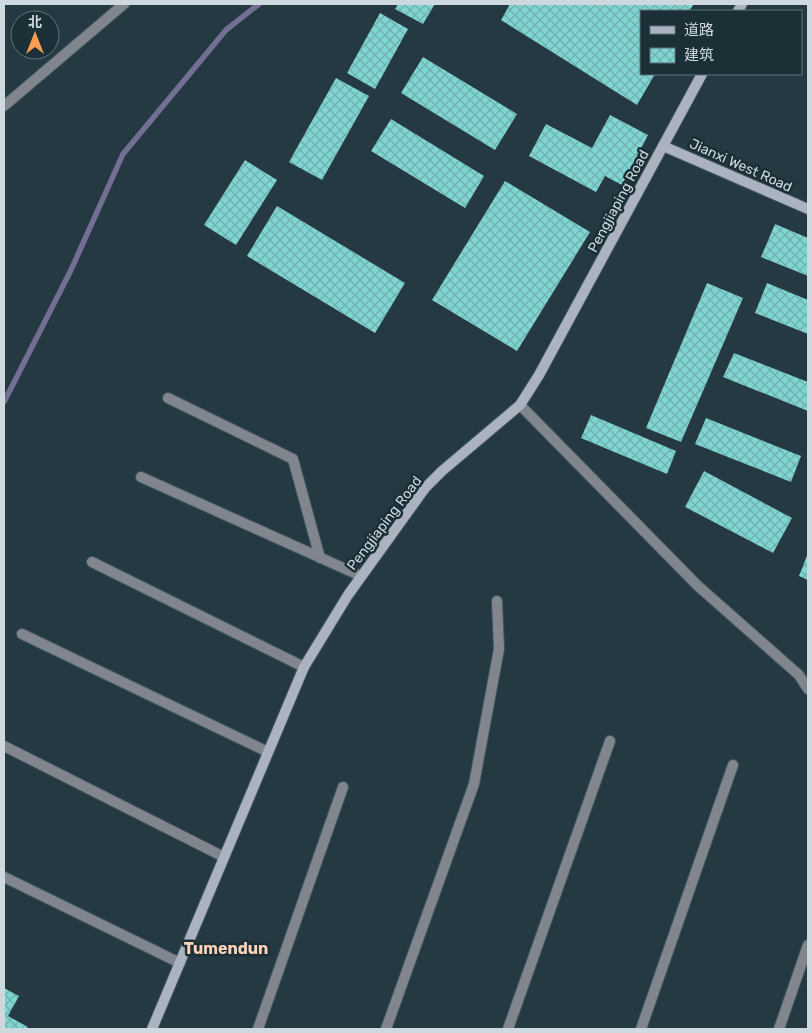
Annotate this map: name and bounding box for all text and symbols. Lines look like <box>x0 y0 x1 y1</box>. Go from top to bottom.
north arrow <box>10 10 60 60</box>
legend <box>640 10 802 75</box>
text: 北 <box>28 14 42 31</box>
text: 道路 <box>684 21 714 39</box>
text: 建筑 <box>684 46 714 64</box>
street label: Jianxi West Road <box>687 135 795 196</box>
street label: Pengjiaping Road <box>584 147 653 255</box>
street label: Pengjiaping Road <box>343 473 425 574</box>
district label: Tumendun <box>184 939 268 958</box>

